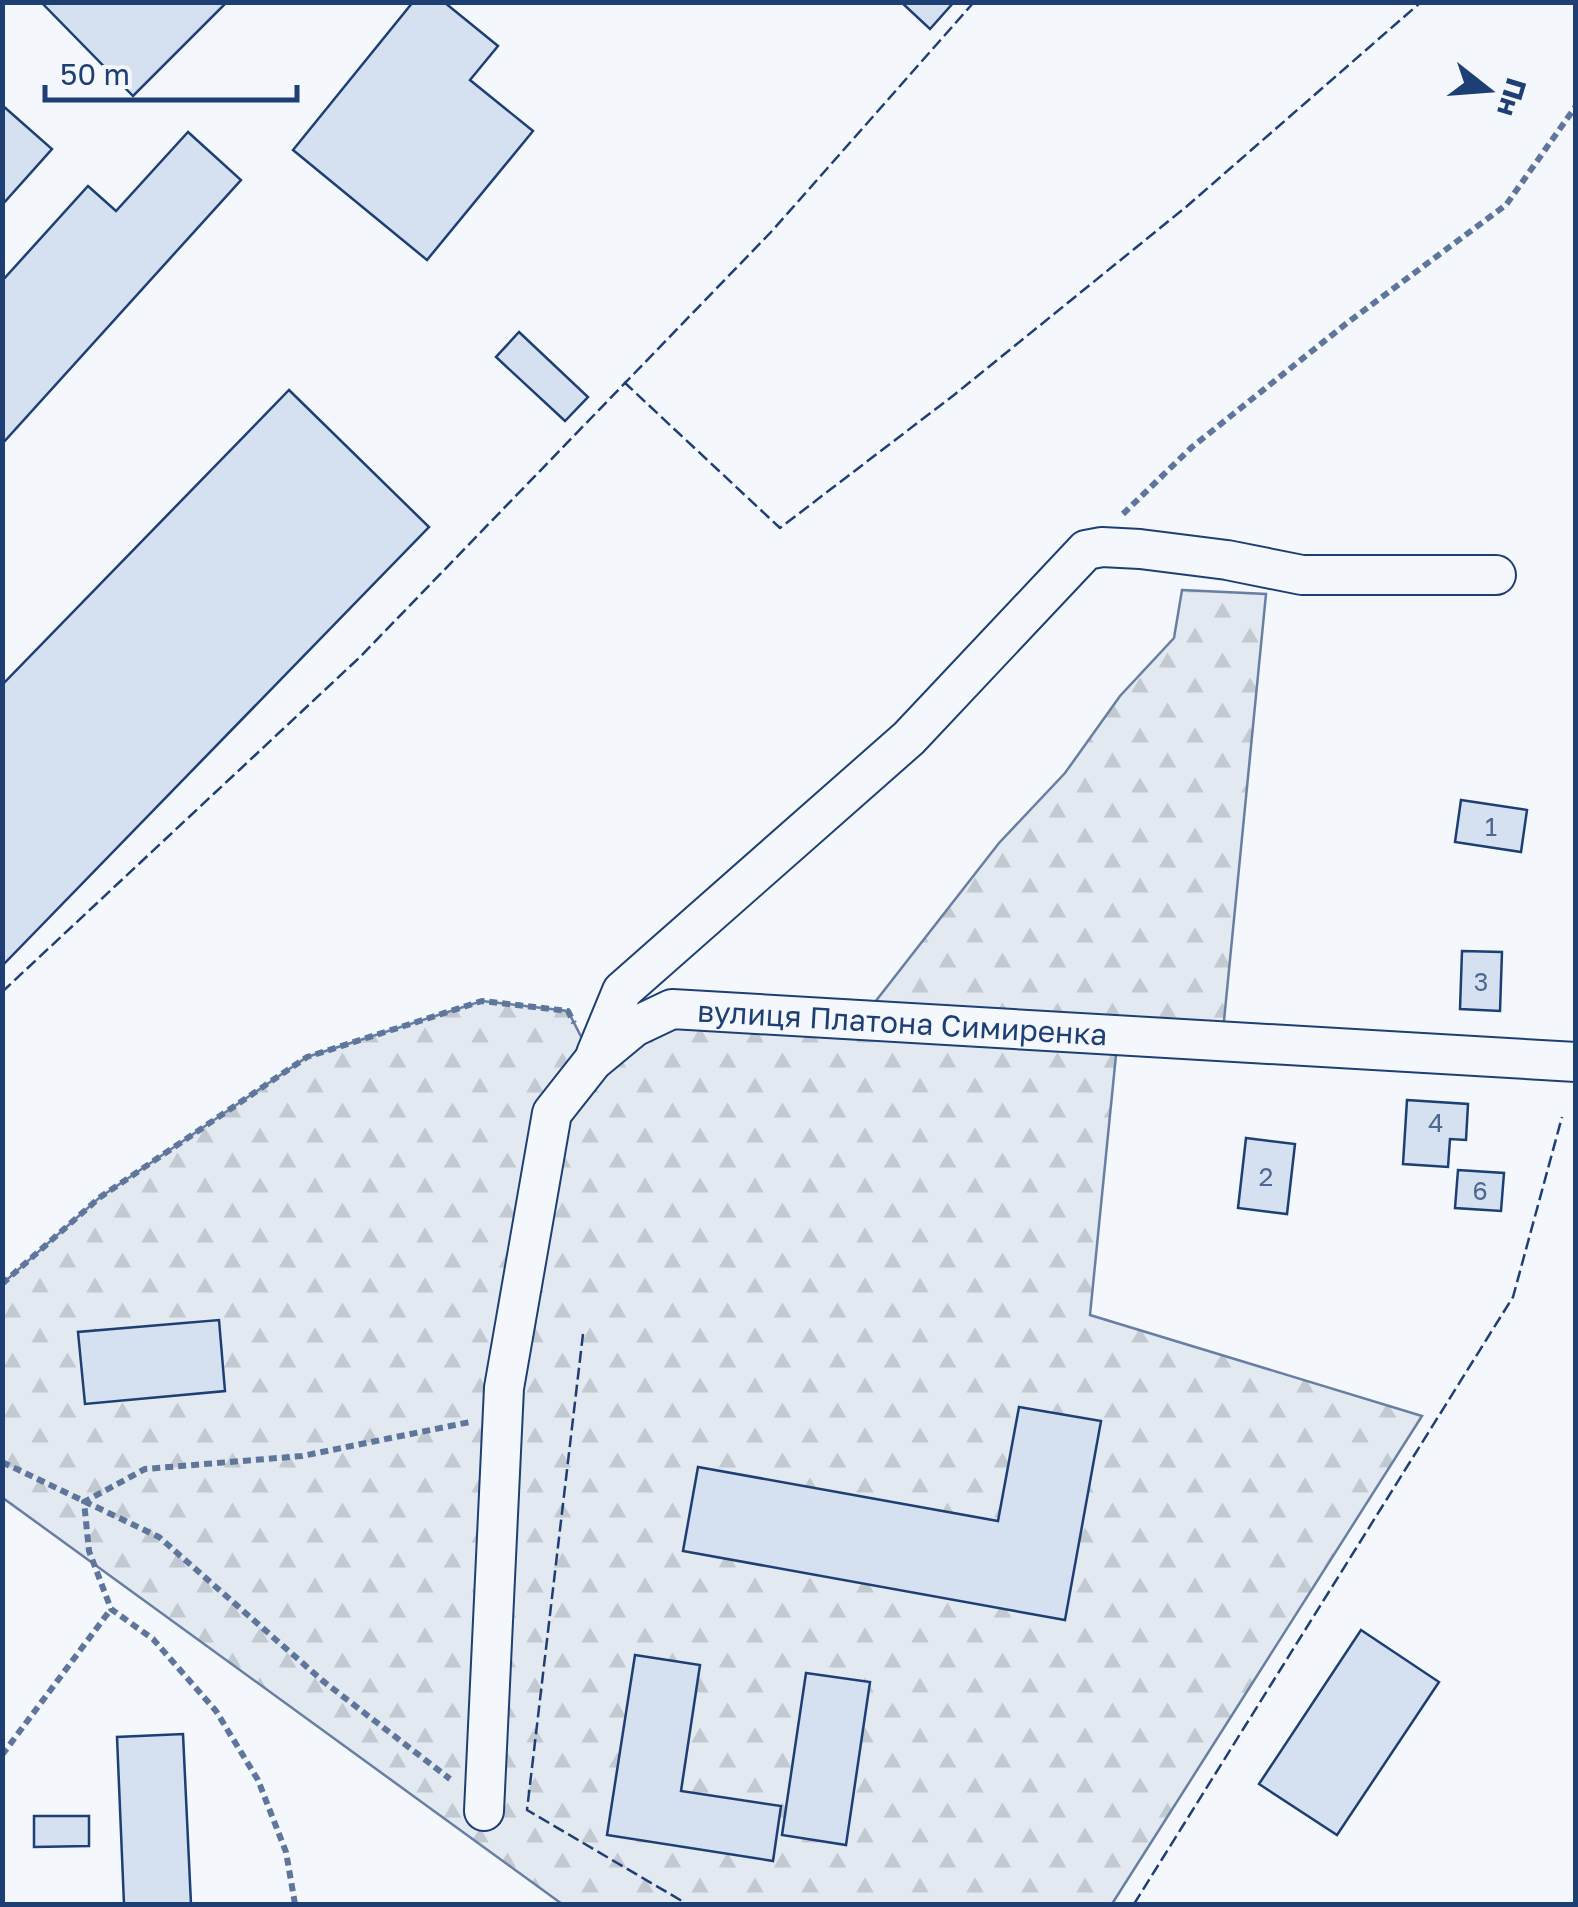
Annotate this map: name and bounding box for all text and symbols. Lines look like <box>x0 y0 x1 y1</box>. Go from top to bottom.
scale bar <box>45 40 298 102</box>
north arrow <box>1438 40 1538 140</box>
text: 50 m <box>60 56 130 92</box>
text: Пн <box>1491 74 1534 120</box>
house number: 1 <box>1485 811 1497 842</box>
house number: 3 <box>1474 966 1488 997</box>
street label: вулиця Платона Симиренка <box>696 993 1108 1052</box>
house number: 4 <box>1428 1107 1444 1138</box>
house number: 2 <box>1259 1161 1273 1192</box>
house number: 6 <box>1472 1175 1488 1206</box>

